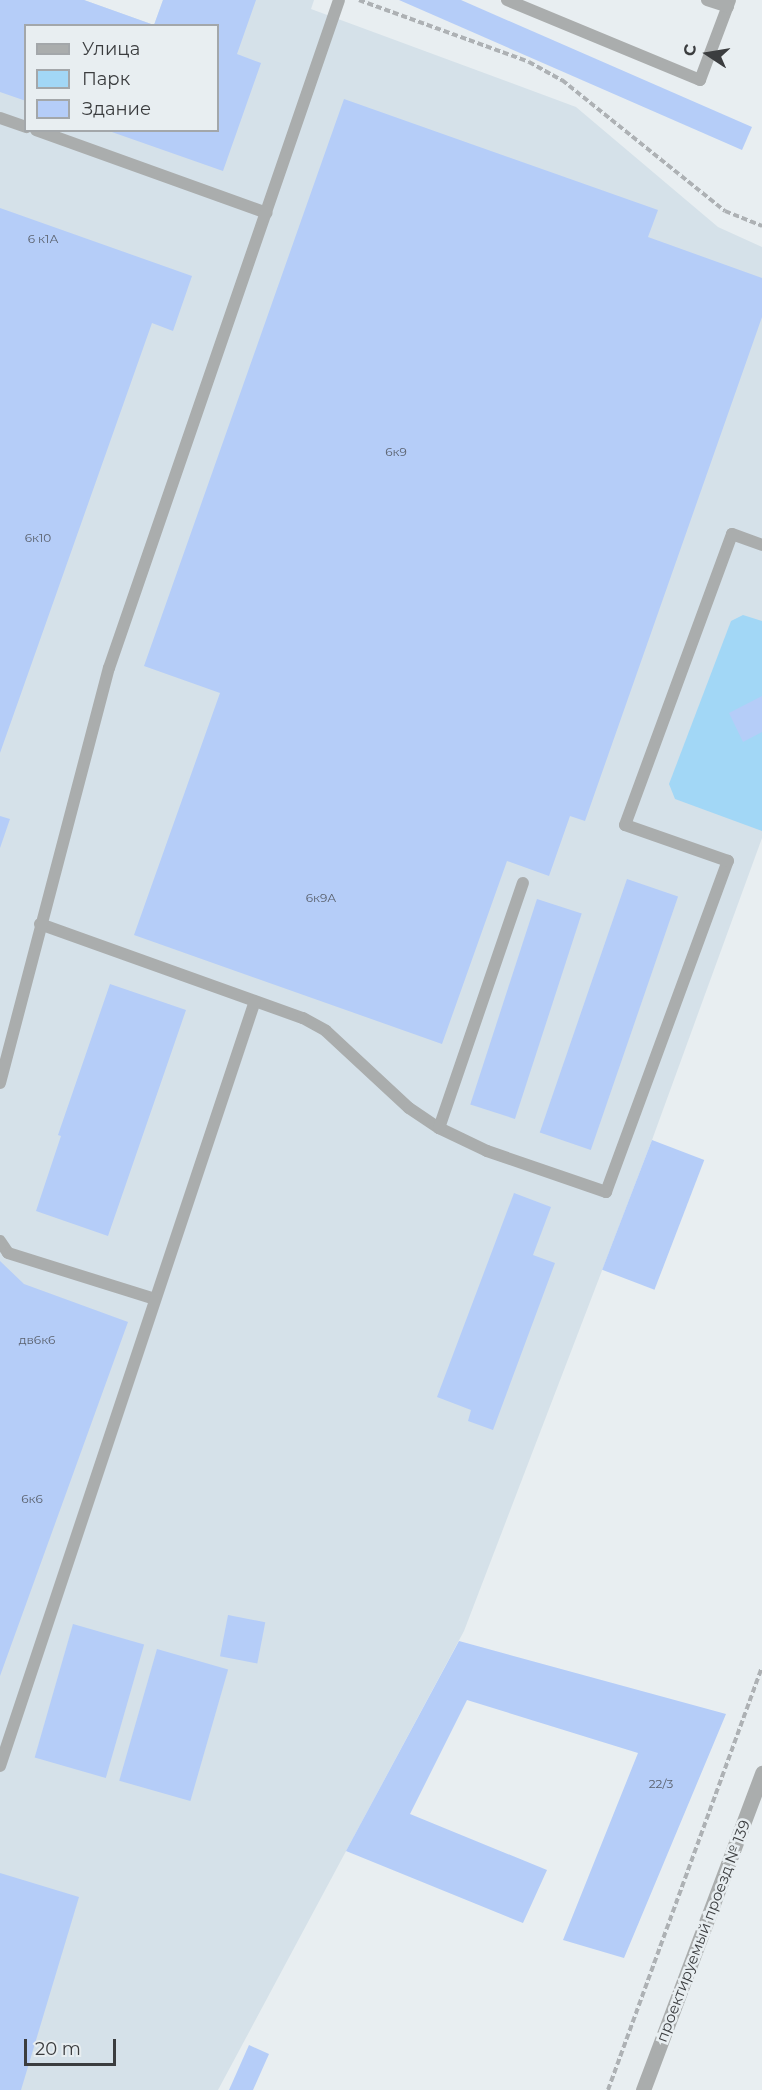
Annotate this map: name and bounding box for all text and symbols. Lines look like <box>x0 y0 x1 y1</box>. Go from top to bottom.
legend <box>24 24 219 132</box>
north arrow <box>678 24 738 84</box>
text: Улица <box>82 38 140 60</box>
text: С <box>679 42 700 58</box>
text: Парк <box>82 68 130 90</box>
text: Здание <box>82 98 151 120</box>
house number: 6 к1А <box>28 232 58 246</box>
house number: 6к9 <box>385 445 407 459</box>
house number: 6к10 <box>25 531 51 545</box>
house number: 6к9А <box>306 891 336 905</box>
house number: дв6к6 <box>19 1333 55 1347</box>
house number: 6к6 <box>21 1492 43 1506</box>
house number: 22/3 <box>649 1777 673 1791</box>
street label: проектируемый проезд № 139 <box>652 1817 754 2045</box>
scale bar <box>27 2027 118 2065</box>
text: 20 m <box>35 2038 81 2060</box>

